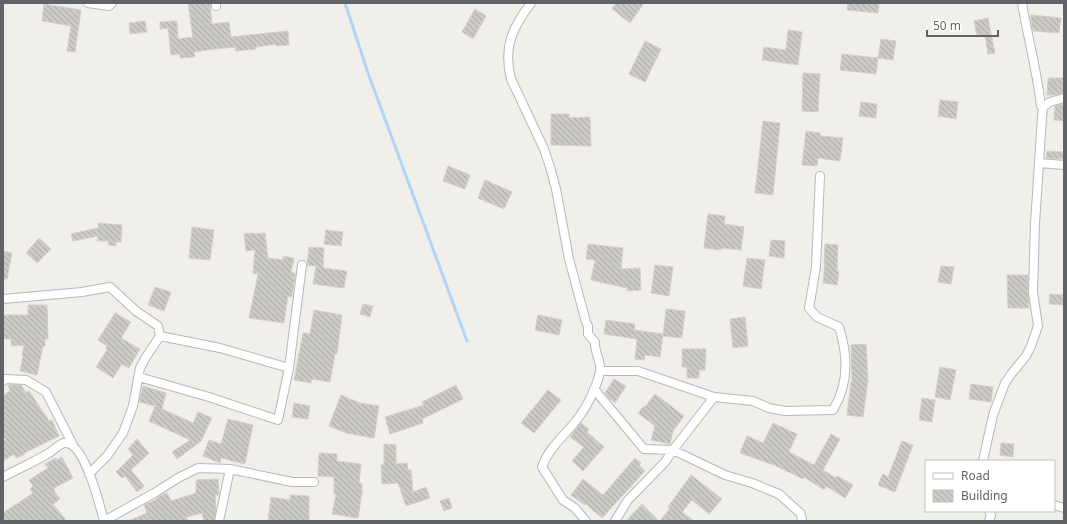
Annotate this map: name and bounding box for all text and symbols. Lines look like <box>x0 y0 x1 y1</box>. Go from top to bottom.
scale bar <box>927 12 998 38</box>
text: 50 m <box>933 17 961 34</box>
legend <box>925 460 1055 512</box>
text: Road <box>961 467 990 484</box>
text: Building <box>961 487 1008 504</box>

